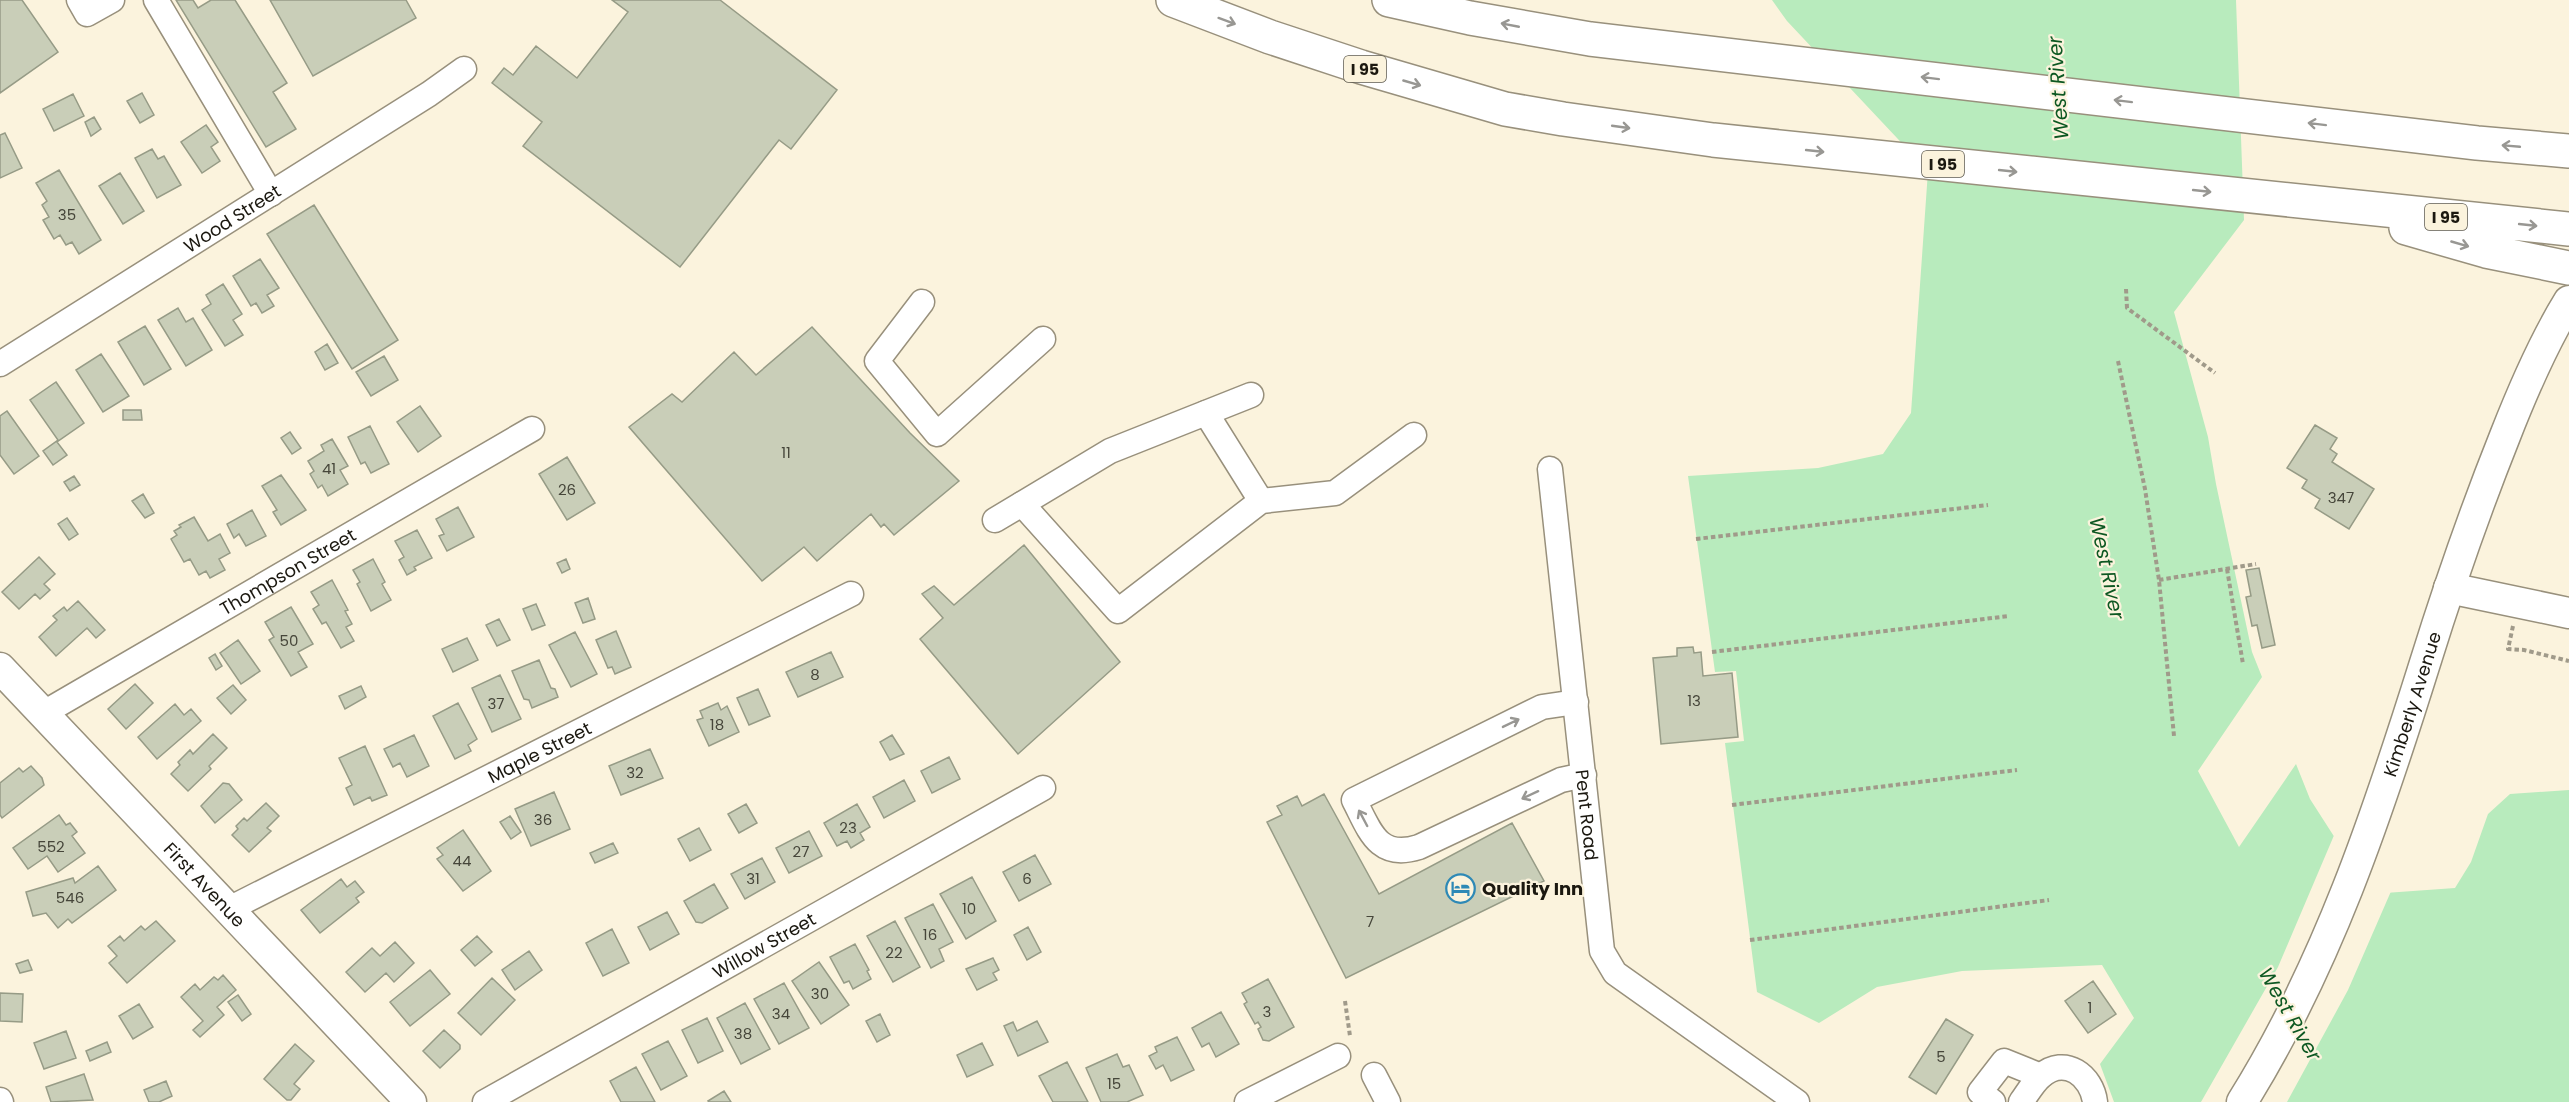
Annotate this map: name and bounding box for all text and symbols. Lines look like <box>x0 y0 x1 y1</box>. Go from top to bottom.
one-way arrow <box>1218 17 1236 28</box>
one-way arrow <box>1501 19 1521 30</box>
water label: West River <box>2040 35 2076 141</box>
road number: I 95 <box>1344 56 1386 82</box>
one-way arrow <box>1920 73 1940 84</box>
one-way arrow <box>1403 77 1422 89</box>
one-way arrow <box>2114 96 2134 107</box>
one-way arrow <box>2308 118 2327 129</box>
one-way arrow <box>1611 122 1630 133</box>
one-way arrow <box>2501 140 2521 151</box>
one-way arrow <box>1804 146 1824 157</box>
road number: I 95 <box>1922 151 1964 177</box>
one-way arrow <box>1998 166 2018 177</box>
street label: Wood Street <box>179 178 285 258</box>
one-way arrow <box>2192 186 2212 197</box>
house number: 35 <box>58 204 76 225</box>
road number: I 95 <box>2425 204 2467 230</box>
one-way arrow <box>2517 220 2537 231</box>
one-way arrow <box>2450 238 2469 250</box>
house number: 11 <box>781 442 791 463</box>
house number: 41 <box>322 458 336 479</box>
house number: 26 <box>558 479 576 500</box>
house number: 347 <box>2328 487 2354 508</box>
water label: West River <box>2083 514 2132 622</box>
street label: Thompson Street <box>215 522 360 621</box>
street label: Kimberly Avenue <box>2377 628 2447 780</box>
house number: 50 <box>280 630 298 651</box>
house number: 8 <box>810 664 820 685</box>
house number: 13 <box>1687 690 1701 711</box>
house number: 37 <box>487 693 505 714</box>
house number: 18 <box>710 714 724 735</box>
street label: Maple Street <box>483 715 595 789</box>
one-way arrow <box>1501 716 1519 728</box>
house number: 32 <box>626 762 644 783</box>
street label: Pent Road <box>1570 768 1605 862</box>
one-way arrow <box>1521 789 1539 801</box>
house number: 36 <box>534 809 552 830</box>
one-way arrow <box>1357 810 1369 827</box>
house number: 23 <box>839 817 857 838</box>
house number: 552 <box>37 836 65 857</box>
street label: First Avenue <box>158 836 251 932</box>
house number: 27 <box>793 841 809 862</box>
house number: 44 <box>453 850 471 871</box>
house number: 31 <box>746 868 760 889</box>
house number: 6 <box>1022 868 1032 889</box>
hotel icon: Quality Inn <box>1445 872 1477 904</box>
place label: Quality Inn <box>1482 876 1583 901</box>
house number: 546 <box>56 887 84 908</box>
house number: 10 <box>962 898 976 919</box>
street label: Willow Street <box>708 906 820 984</box>
house number: 7 <box>1366 911 1374 932</box>
house number: 16 <box>923 924 937 945</box>
house number: 22 <box>885 942 903 963</box>
water label: West River <box>2252 962 2328 1066</box>
house number: 30 <box>811 983 829 1004</box>
house number: 1 <box>2088 997 2092 1018</box>
house number: 3 <box>1263 1001 1271 1022</box>
house number: 34 <box>772 1003 790 1024</box>
house number: 38 <box>734 1023 752 1044</box>
house number: 5 <box>1936 1046 1946 1067</box>
house number: 15 <box>1107 1073 1121 1094</box>

